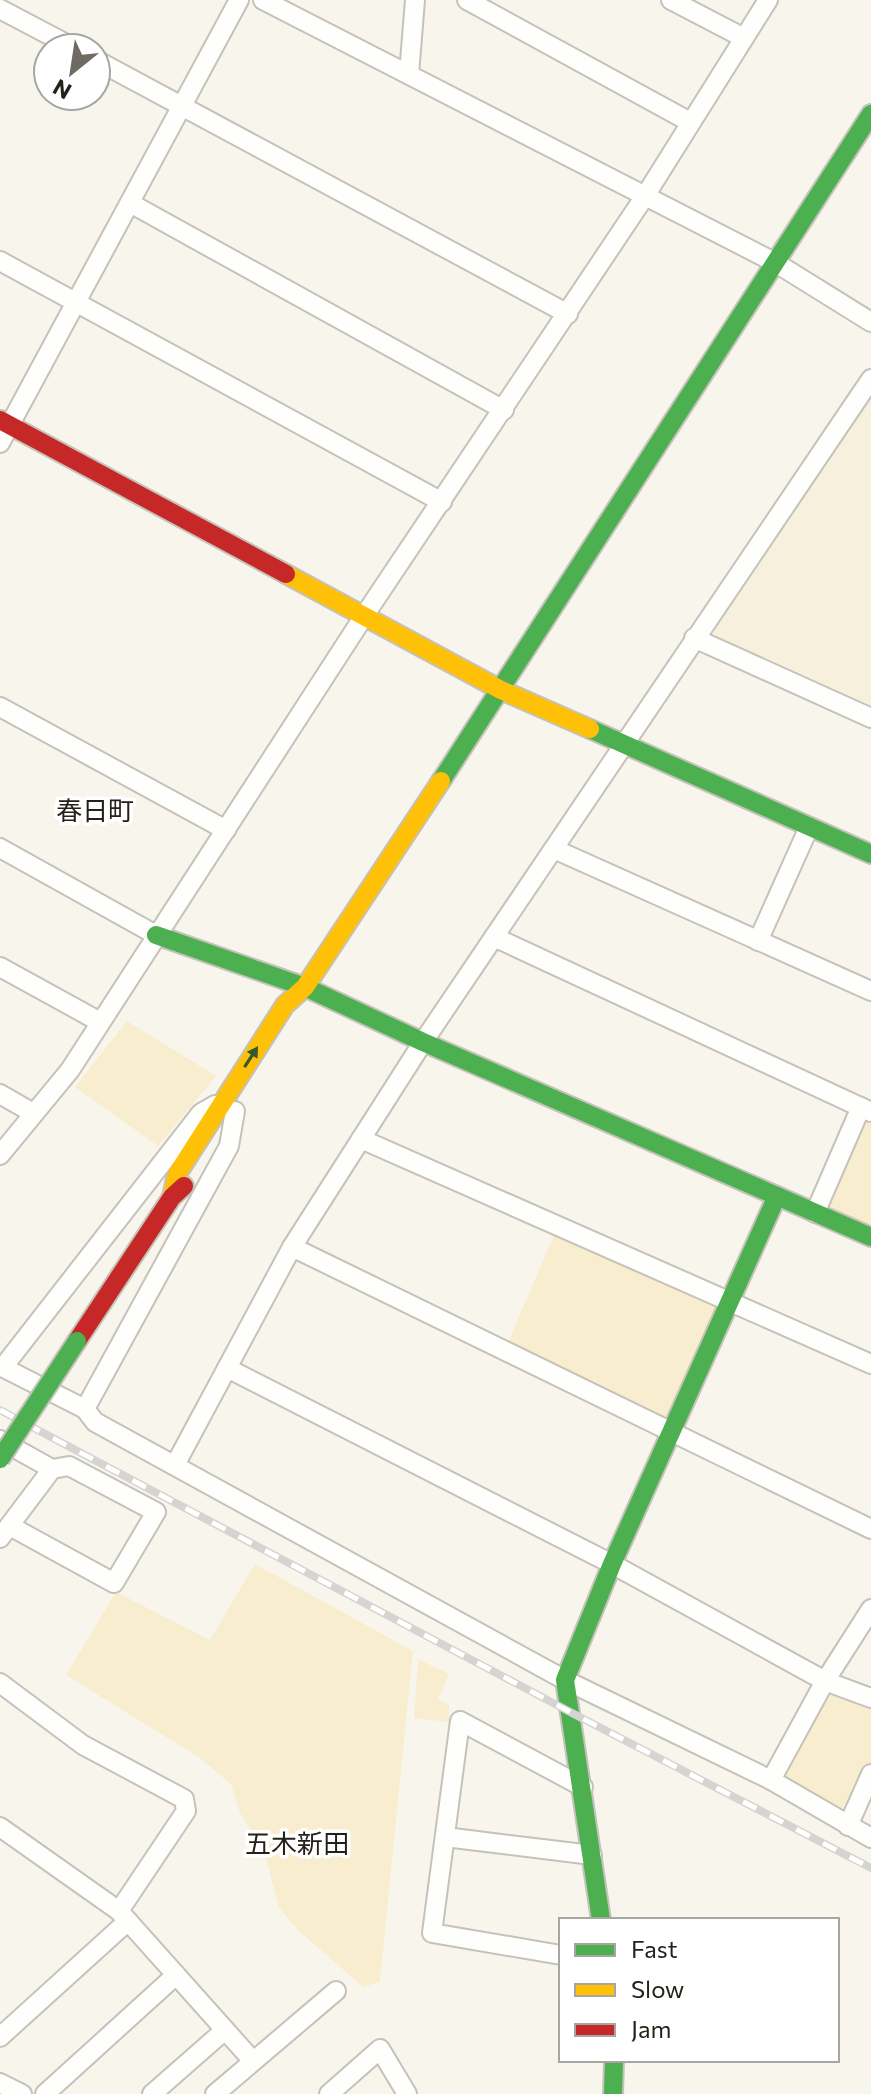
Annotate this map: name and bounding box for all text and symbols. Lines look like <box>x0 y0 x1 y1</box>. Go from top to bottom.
north arrow <box>32 32 112 112</box>
text: N <box>48 74 76 106</box>
district label: 春日町 <box>56 794 134 825</box>
one-way arrow <box>244 1046 258 1068</box>
district label: 五木新田 <box>245 1827 349 1858</box>
legend <box>559 1918 839 2062</box>
text: Fast <box>631 1934 678 1963</box>
text: Slow <box>631 1974 684 2003</box>
text: Jam <box>631 2014 671 2043</box>

